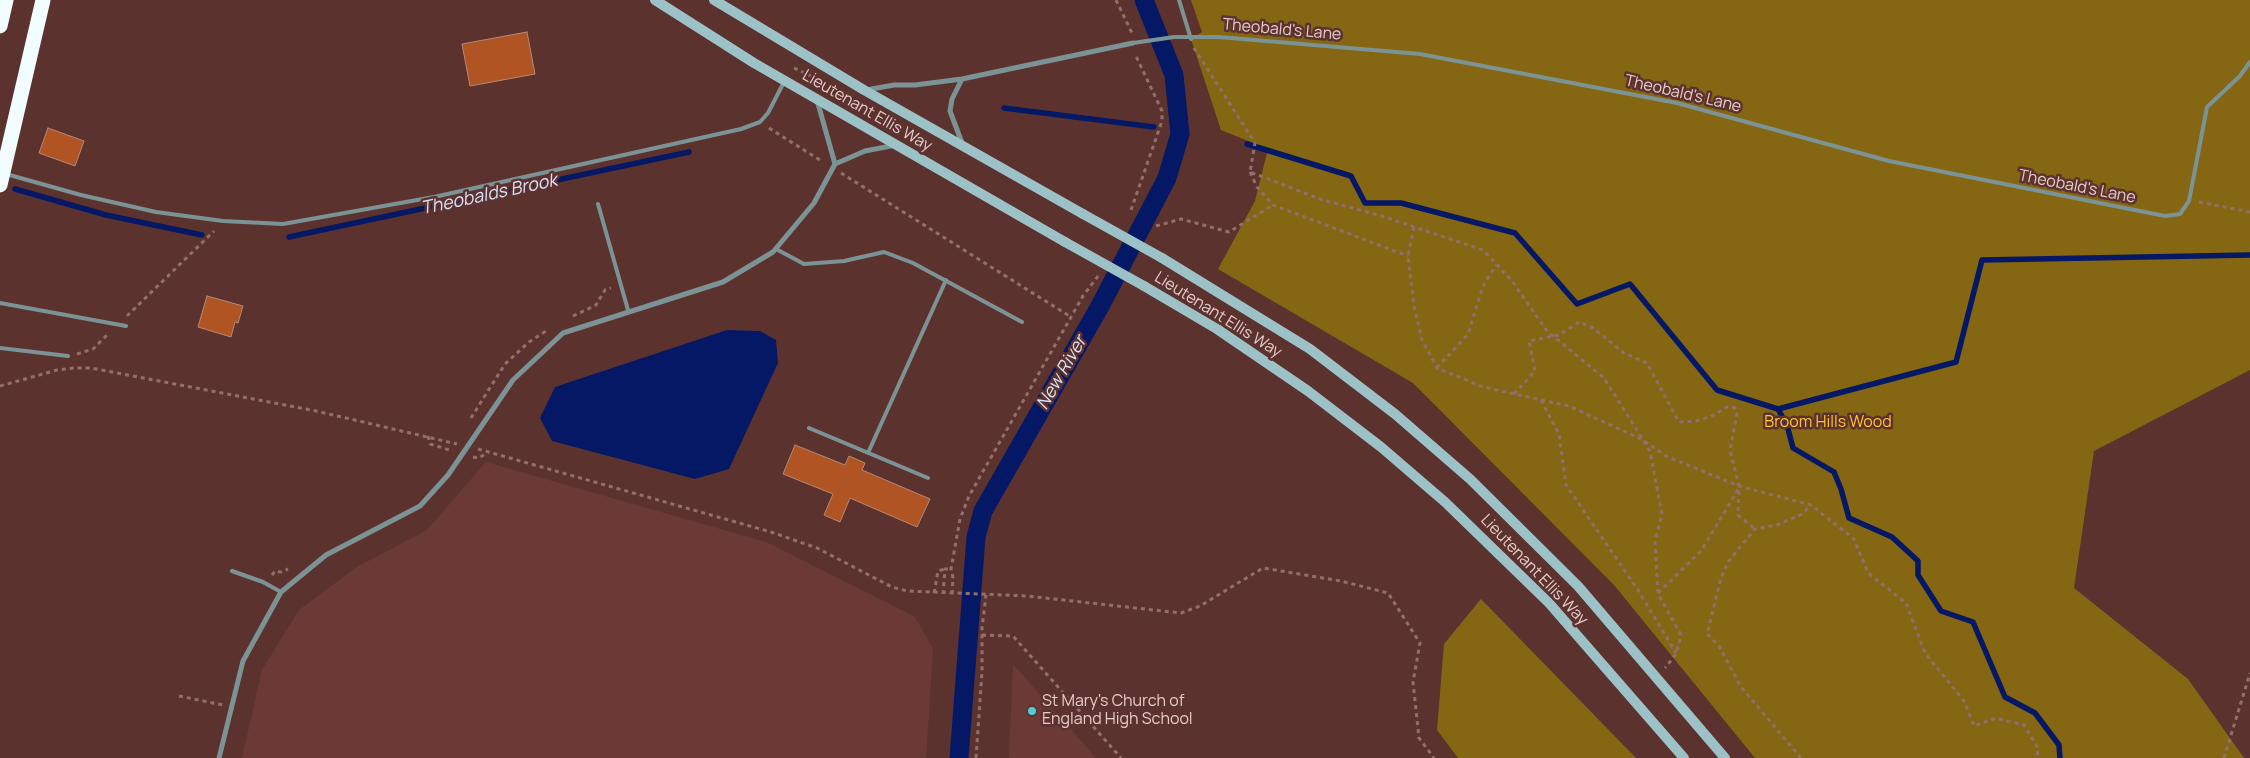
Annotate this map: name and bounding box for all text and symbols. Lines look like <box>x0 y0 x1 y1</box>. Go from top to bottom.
street label: Theobald's Lane <box>1222 15 1342 45</box>
street label: Lieutenant Ellis Way <box>799 66 935 156</box>
street label: Theobald's Lane <box>1623 71 1743 117</box>
street label: Theobald's Lane <box>2017 166 2137 208</box>
water label: Theobalds Brook <box>419 170 559 220</box>
street label: Lieutenant Ellis Way <box>1151 268 1285 362</box>
water label: New River <box>1032 332 1092 414</box>
park label: Broom Hills Wood <box>1764 413 1892 433</box>
street label: Lieutenant Ellis Way <box>1476 511 1592 629</box>
place label: St Mary's Church of England High School <box>1042 692 1193 730</box>
marker: St Mary's Church of England High School <box>1026 705 1038 717</box>

